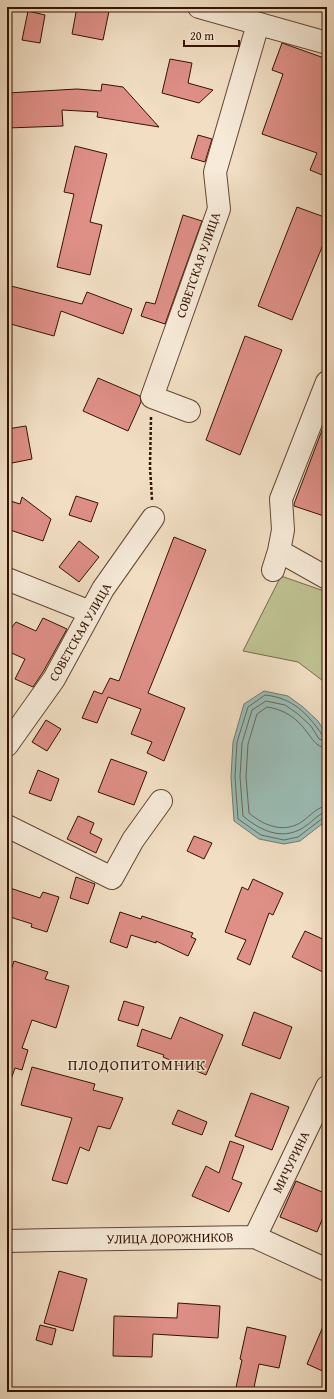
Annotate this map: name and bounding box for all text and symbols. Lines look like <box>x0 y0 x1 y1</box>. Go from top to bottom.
scale bar <box>184 22 239 48</box>
text: 20 m <box>190 27 214 44</box>
street label: СОВЕТСКАЯ УЛИЦА <box>171 209 225 320</box>
street label: СОВЕТСКАЯ УЛИЦА <box>44 579 116 685</box>
district label: ПЛОДОПИТОМНИК <box>68 1054 206 1075</box>
street label: МИЧУРИНА <box>268 1128 314 1196</box>
street label: УЛИЦА ДОРОЖНИКОВ <box>106 1227 234 1249</box>

